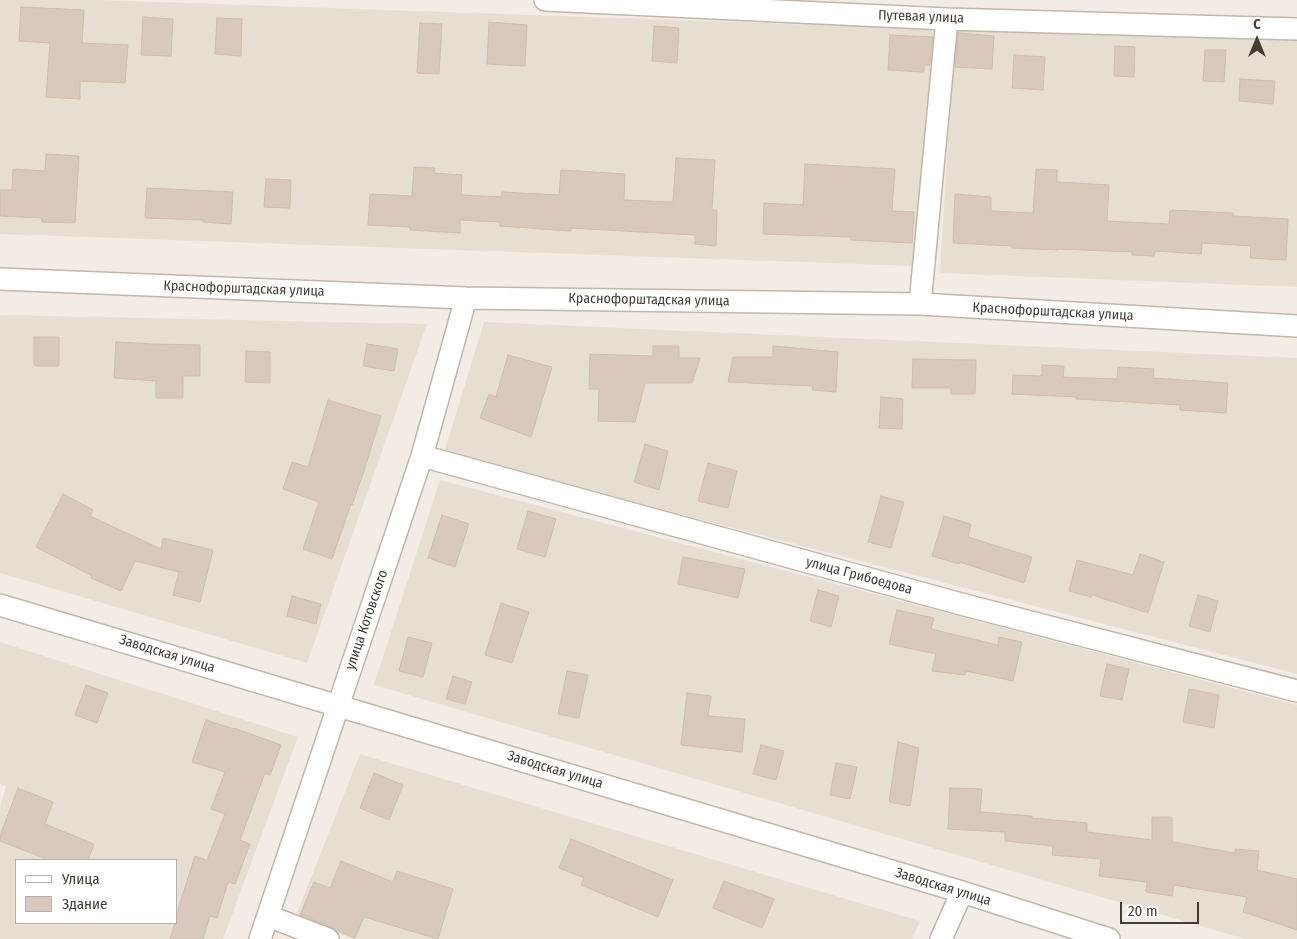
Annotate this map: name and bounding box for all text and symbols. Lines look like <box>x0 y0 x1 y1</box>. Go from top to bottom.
street label: Путевая улица <box>878 7 964 27</box>
north arrow <box>1232 15 1282 65</box>
text: С <box>1253 16 1261 33</box>
street label: Краснофорштадская улица <box>163 278 325 300</box>
street label: Краснофорштадская улица <box>568 290 730 310</box>
street label: Краснофорштадская улица <box>972 299 1134 325</box>
street label: улица Грибоедова <box>804 554 914 598</box>
street label: улица Котовского <box>342 568 392 672</box>
street label: Заводская улица <box>117 631 217 677</box>
street label: Заводская улица <box>505 747 605 793</box>
legend <box>15 859 178 924</box>
street label: Заводская улица <box>893 864 993 910</box>
text: Улица <box>62 870 100 888</box>
scale bar <box>1122 892 1201 924</box>
text: Здание <box>62 895 108 913</box>
text: 20 m <box>1128 902 1158 920</box>

